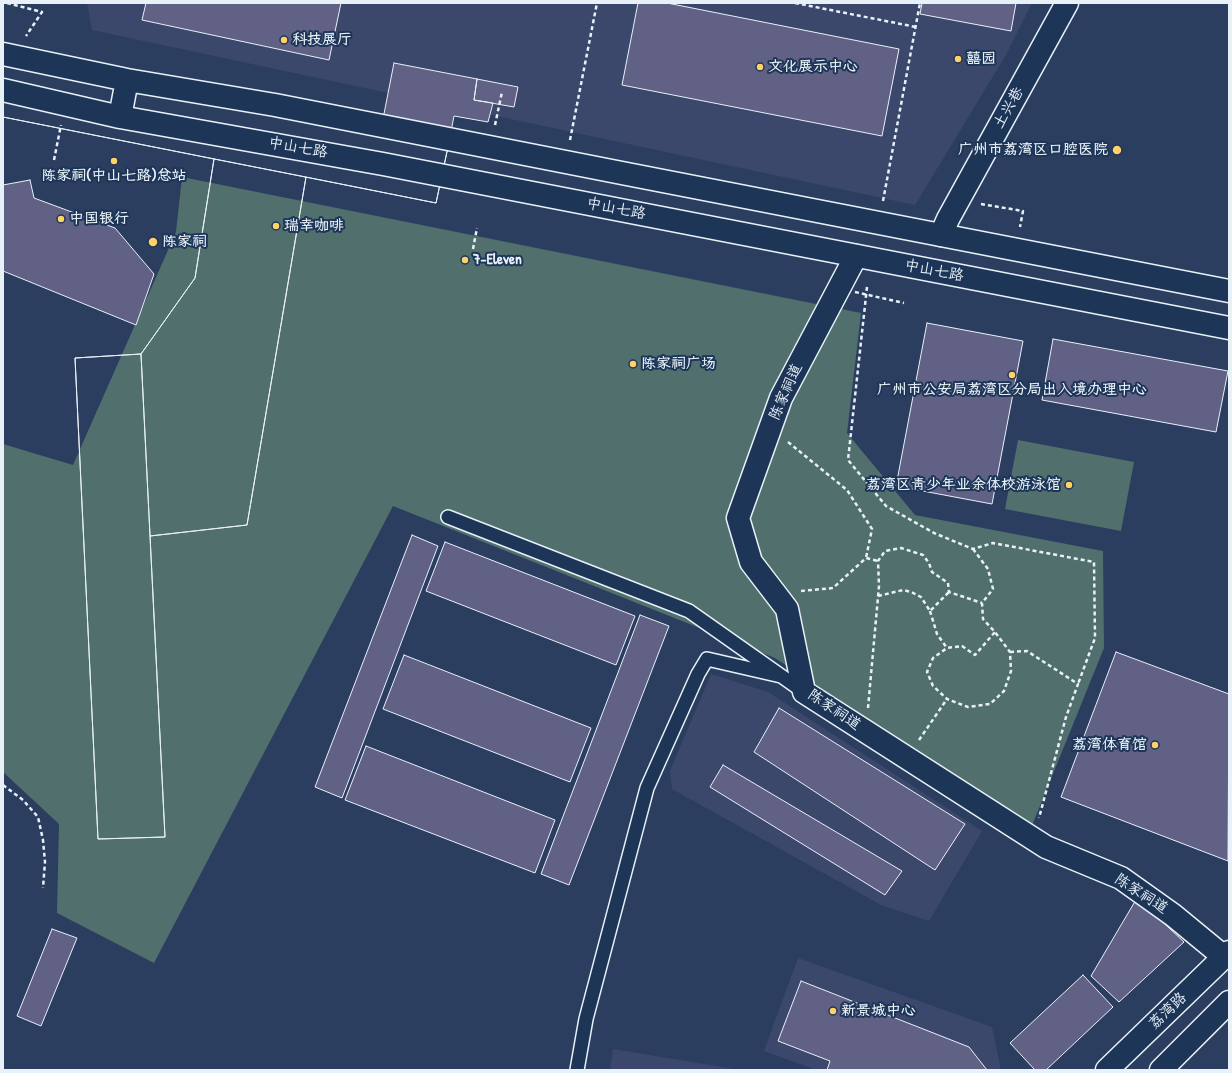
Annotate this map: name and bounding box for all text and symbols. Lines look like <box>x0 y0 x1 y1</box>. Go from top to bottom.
place label: 科技展厅 <box>292 31 352 49</box>
marker: 科技展厅 <box>279 35 289 45</box>
place label: 囍园 <box>966 50 996 68</box>
marker: 囍园 <box>953 54 963 64</box>
place label: 文化展示中心 <box>768 58 858 76</box>
marker: 文化展示中心 <box>755 62 765 72</box>
street label: 土兴巷 <box>990 84 1028 132</box>
street label: 中山七路 <box>267 134 329 162</box>
place label: 广州市荔湾区口腔医院 <box>958 141 1108 159</box>
marker: 广州市荔湾区口腔医院 <box>1111 144 1123 156</box>
marker: 陈家祠(中山七路)总站 <box>109 156 119 166</box>
place label: 陈家祠(中山七路)总站 <box>41 167 187 185</box>
street label: 中山七路 <box>585 194 647 224</box>
place label: 中国银行 <box>69 210 129 228</box>
marker: 中国银行 <box>56 214 66 224</box>
place label: 瑞幸咖啡 <box>284 217 344 235</box>
marker: 瑞幸咖啡 <box>271 221 281 231</box>
place label: 陈家祠 <box>162 233 207 251</box>
marker: 陈家祠 <box>147 236 159 248</box>
place label: 7-Eleven <box>473 251 522 269</box>
marker: 7-Eleven <box>460 255 470 265</box>
street label: 中山七路 <box>903 256 965 286</box>
place label: 陈家祠广场 <box>641 355 716 373</box>
marker: 陈家祠广场 <box>628 359 638 369</box>
street label: 陈家祠道 <box>766 361 806 423</box>
marker: 广州市公安局荔湾区分局出入境办理中心 <box>1007 370 1017 380</box>
place label: 广州市公安局荔湾区分局出入境办理中心 <box>877 381 1147 399</box>
place label: 荔湾区青少年业余体校游泳馆 <box>866 476 1061 494</box>
marker: 荔湾区青少年业余体校游泳馆 <box>1064 480 1074 490</box>
street label: 陈家祠道 <box>804 686 864 734</box>
place label: 荔湾体育馆 <box>1072 736 1147 754</box>
marker: 荔湾体育馆 <box>1150 740 1160 750</box>
street label: 陈家祠道 <box>1111 870 1171 918</box>
street label: 荔湾路 <box>1146 989 1190 1033</box>
place label: 新景城中心 <box>841 1002 916 1020</box>
marker: 新景城中心 <box>828 1006 838 1016</box>

